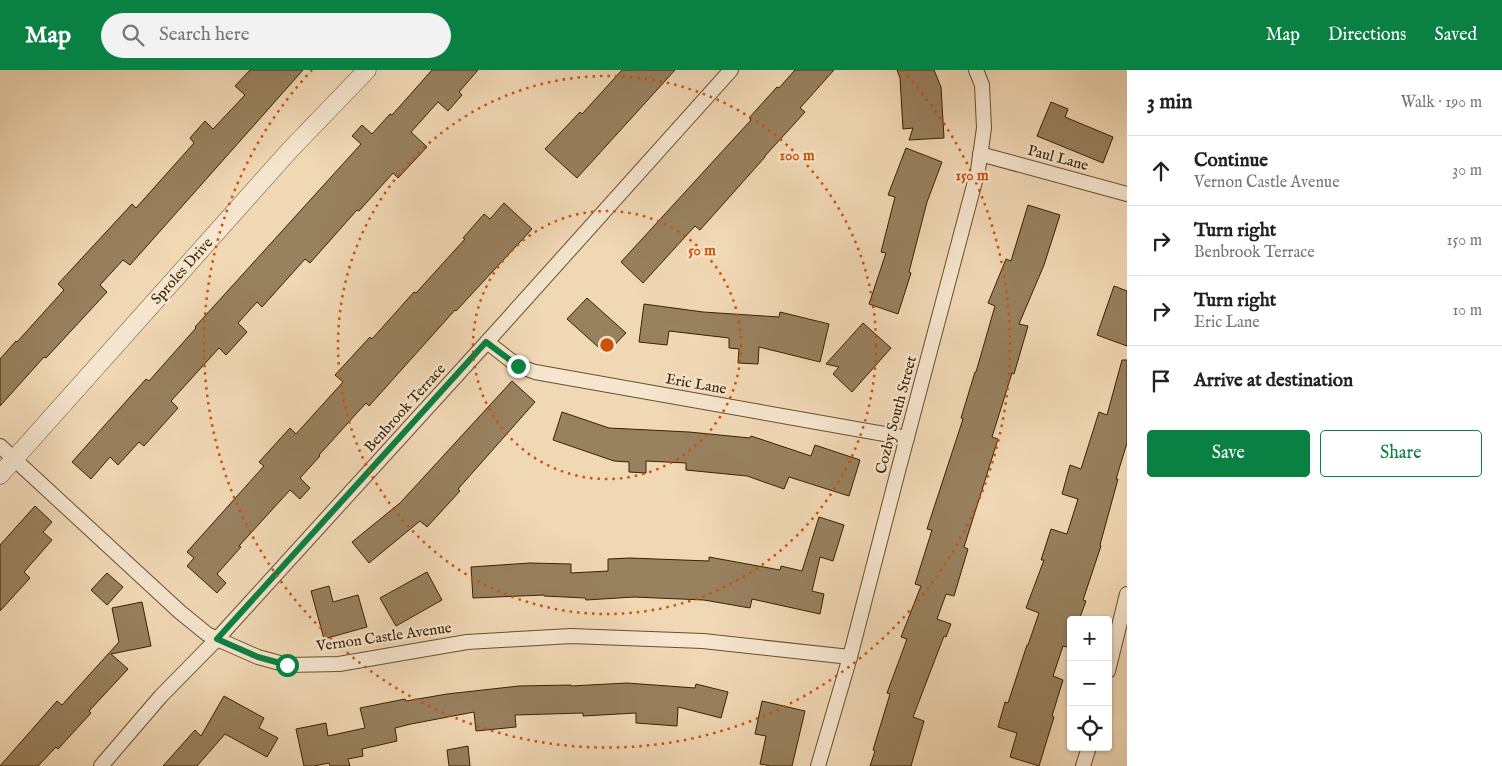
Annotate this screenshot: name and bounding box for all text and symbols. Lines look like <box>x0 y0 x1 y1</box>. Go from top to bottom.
search box <box>101 13 451 58</box>
text: Map <box>25 20 71 51</box>
icon: search <box>119 21 147 49</box>
text: Search here <box>159 23 250 47</box>
text: Map <box>1266 24 1300 47</box>
text: Directions <box>1328 24 1406 47</box>
text: Saved <box>1434 24 1477 47</box>
text: 3 min <box>1147 89 1192 116</box>
text: Walk · 190 m <box>1401 93 1482 113</box>
street label: Paul Lane <box>1025 141 1091 175</box>
text: 100 m <box>779 146 815 165</box>
text: Continue <box>1194 149 1268 173</box>
icon: ahead <box>1147 157 1175 185</box>
text: 30 m <box>1452 161 1482 181</box>
text: 150 m <box>955 166 989 185</box>
text: Vernon Castle Avenue <box>1194 173 1339 193</box>
text: Turn right <box>1194 219 1276 243</box>
icon: right <box>1147 227 1175 255</box>
text: 150 m <box>1447 231 1482 251</box>
street label: Sproles Drive <box>147 233 217 308</box>
text: 50 m <box>688 241 716 260</box>
text: Benbrook Terrace <box>1194 243 1315 263</box>
text: Turn right <box>1194 289 1276 313</box>
icon: right <box>1147 297 1175 325</box>
text: 10 m <box>1452 301 1482 321</box>
text: Eric Lane <box>1194 313 1260 333</box>
centre of rings <box>598 336 616 354</box>
street label: Cozby South Street <box>871 354 921 476</box>
route end <box>507 355 530 378</box>
street label: Benbrook Terrace <box>360 360 450 456</box>
icon: arrive <box>1147 367 1175 395</box>
street label: Eric Lane <box>664 369 728 399</box>
text: Arrive at destination <box>1194 369 1353 393</box>
button: Save <box>1147 430 1310 477</box>
button: Share <box>1320 430 1482 477</box>
map controls <box>1067 616 1112 751</box>
button: + <box>1067 616 1112 661</box>
street label: Vernon Castle Avenue <box>314 618 453 656</box>
route start <box>276 654 299 677</box>
button: − <box>1067 661 1112 706</box>
button: locate <box>1067 706 1112 751</box>

